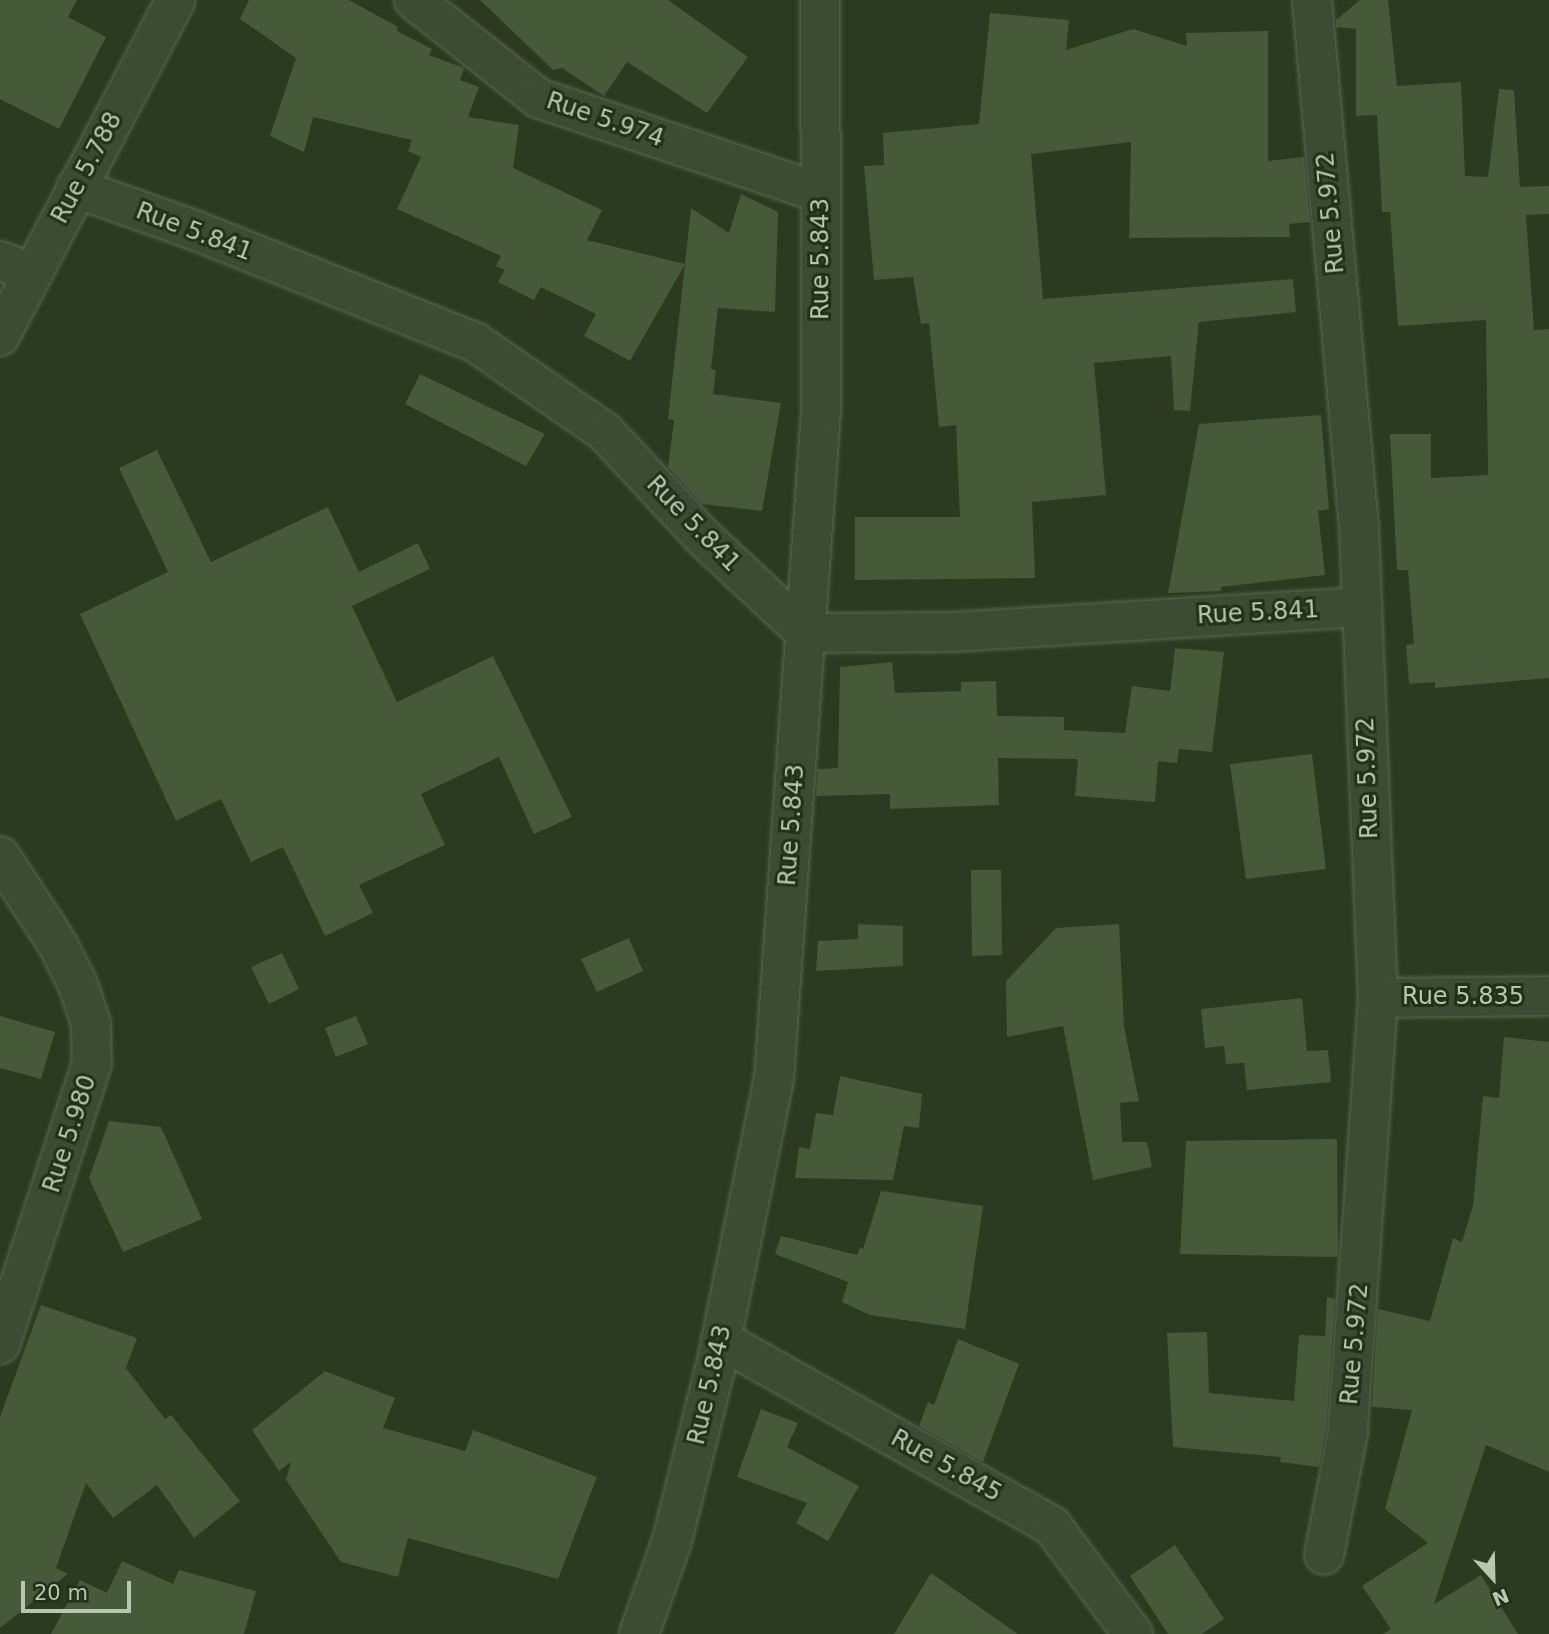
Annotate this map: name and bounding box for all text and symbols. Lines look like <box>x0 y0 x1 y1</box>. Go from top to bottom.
street label: Rue 5.974 <box>543 87 667 153</box>
street label: Rue 5.788 <box>46 107 128 229</box>
street label: Rue 5.972 <box>1311 151 1351 275</box>
street label: Rue 5.841 <box>132 197 256 267</box>
street label: Rue 5.843 <box>807 198 835 320</box>
street label: Rue 5.841 <box>640 470 746 578</box>
street label: Rue 5.841 <box>1196 595 1320 631</box>
street label: Rue 5.972 <box>1351 717 1385 839</box>
street label: Rue 5.843 <box>773 763 811 887</box>
street label: Rue 5.835 <box>1402 983 1524 1011</box>
street label: Rue 5.980 <box>37 1072 103 1196</box>
street label: Rue 5.972 <box>1335 1282 1375 1406</box>
street label: Rue 5.843 <box>682 1322 738 1448</box>
street label: Rue 5.845 <box>886 1424 1006 1508</box>
north arrow <box>1458 1543 1528 1613</box>
scale bar <box>24 1568 135 1612</box>
text: 20 m <box>34 1581 88 1605</box>
text: N <box>1489 1584 1512 1611</box>

